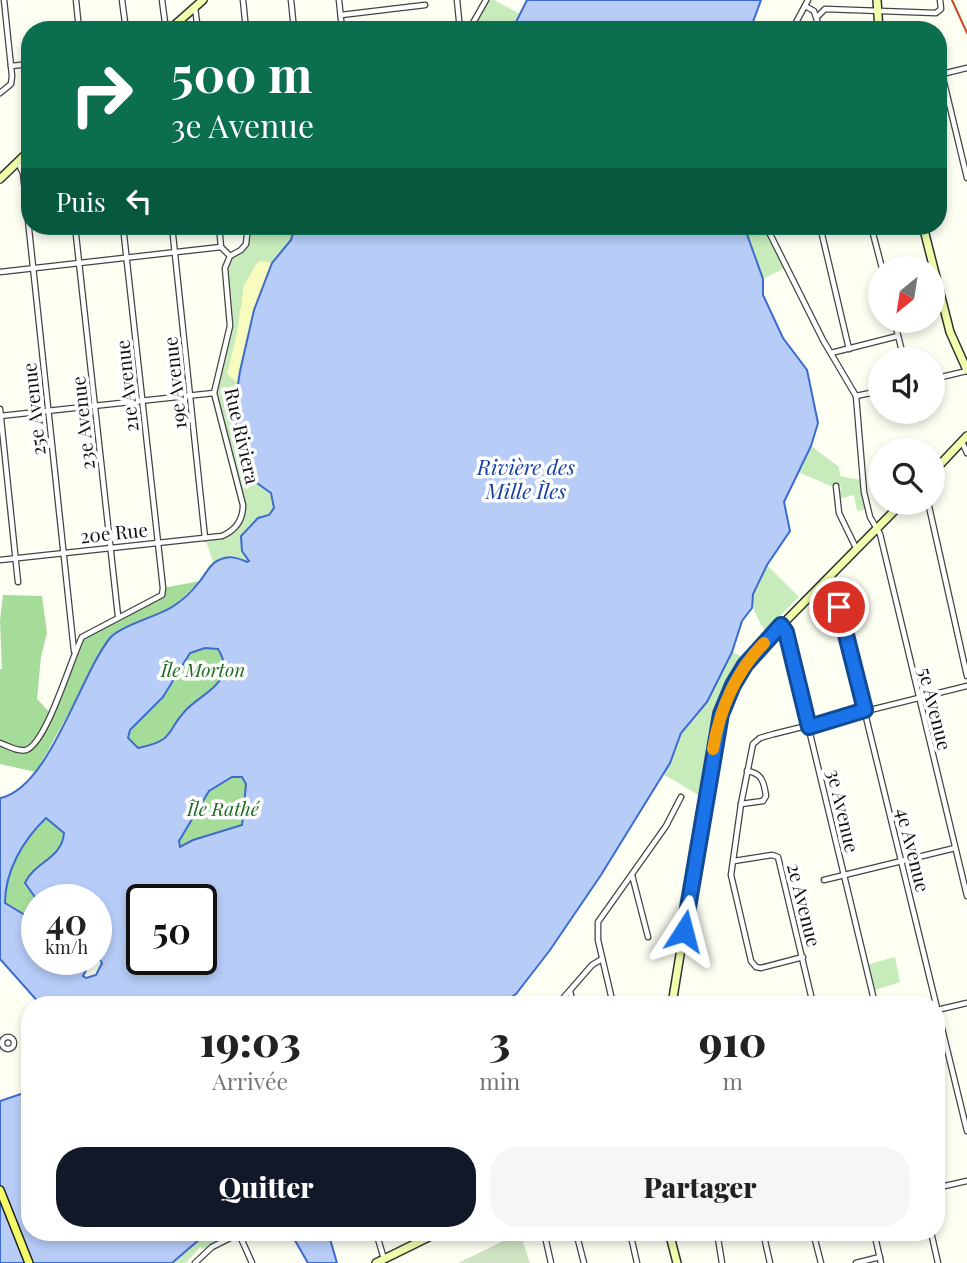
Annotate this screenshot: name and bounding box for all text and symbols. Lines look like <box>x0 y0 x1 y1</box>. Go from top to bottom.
text: 500 m <box>171 40 312 105</box>
icon: right <box>56 49 147 140</box>
text: 3e Avenue <box>171 103 314 146</box>
icon: left <box>120 182 158 220</box>
text: Puis <box>56 184 106 219</box>
north arrow <box>868 256 945 332</box>
map controls <box>868 256 945 515</box>
street label: 19e Avenue <box>156 335 192 431</box>
street label: 21e Avenue <box>108 339 144 433</box>
button: sound <box>868 347 945 424</box>
street label: 25e Avenue <box>15 361 51 457</box>
street label: 23e Avenue <box>64 375 100 471</box>
street label: Rue Riviera <box>219 385 267 487</box>
button: search <box>868 438 945 515</box>
water label: Rivière des Mille Îles <box>476 452 575 504</box>
street label: 20e Rue <box>79 516 149 548</box>
pin <box>809 577 869 637</box>
icon: arrive <box>820 588 858 626</box>
park label: Île Morton <box>160 656 245 682</box>
street label: 5e Avenue <box>913 665 959 753</box>
street label: 3e Avenue <box>822 766 866 855</box>
park label: Île Rathé <box>186 795 261 821</box>
street label: 4e Avenue <box>891 805 937 895</box>
street label: 2e Avenue <box>782 860 828 949</box>
speed limit sign: 50 <box>126 884 217 975</box>
position arrow <box>647 894 721 968</box>
text: 40 <box>46 897 87 944</box>
text: km/h <box>45 935 88 959</box>
text: 19:03 <box>199 1012 301 1068</box>
text: 3 <box>489 1012 510 1068</box>
text: 910 <box>699 1012 767 1068</box>
text: Arrivée <box>212 1065 288 1096</box>
text: min <box>479 1065 520 1096</box>
text: m <box>722 1065 743 1096</box>
button: Quitter <box>56 1147 476 1227</box>
button: Partager <box>490 1147 910 1227</box>

